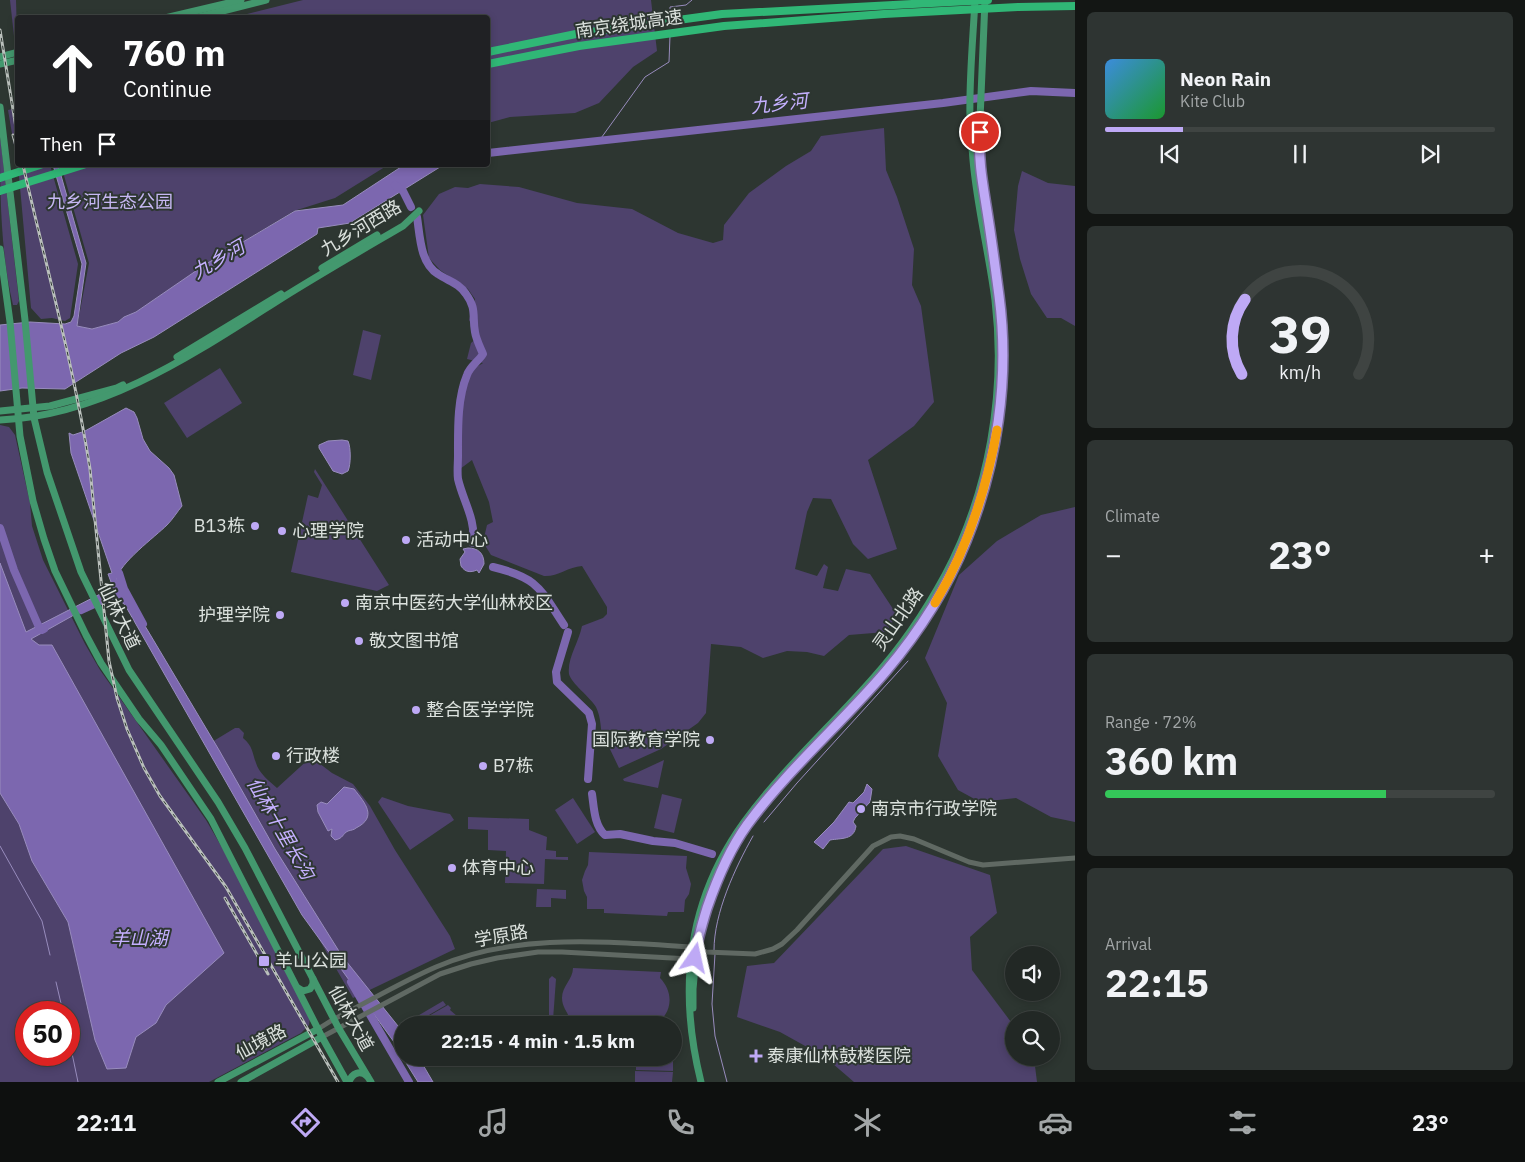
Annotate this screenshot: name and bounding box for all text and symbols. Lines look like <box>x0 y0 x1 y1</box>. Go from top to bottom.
street label: 南京绕城高速 <box>574 5 684 42</box>
text: 760 m <box>123 30 226 76</box>
icon: ahead <box>40 35 105 100</box>
text: Neon Rain <box>1180 67 1271 91</box>
text: Continue <box>123 74 212 103</box>
water label: 九乡河 <box>749 88 813 118</box>
text: Kite Club <box>1180 91 1245 111</box>
pin <box>959 111 1001 153</box>
icon: arrive <box>966 118 994 146</box>
icon: arrive <box>93 130 121 158</box>
text: Then <box>40 132 83 156</box>
icon: previous <box>1156 140 1184 168</box>
icon: pause <box>1286 140 1314 168</box>
icon: next <box>1416 140 1444 168</box>
park label: 九乡河生态公园 <box>47 190 173 213</box>
street label: 九乡河西路 <box>316 195 405 261</box>
water label: 九乡河 <box>187 232 252 284</box>
text: 39 <box>1269 300 1331 367</box>
text: km/h <box>1279 361 1321 384</box>
text: Climate <box>1105 506 1160 526</box>
place label: B13栋 <box>194 514 245 537</box>
place label: 心理学院 <box>292 519 364 542</box>
marker: B13栋 <box>249 520 261 532</box>
marker: 心理学院 <box>276 525 288 537</box>
place label: 活动中心 <box>416 528 488 551</box>
text: 23° <box>1268 530 1332 579</box>
marker: 活动中心 <box>400 534 412 546</box>
text: − <box>1105 536 1122 573</box>
text: + <box>1478 536 1495 573</box>
street label: 仙林大道 <box>93 578 146 653</box>
street label: 灵山北路 <box>868 583 928 655</box>
place label: 南京中医药大学仙林校区 <box>355 591 553 614</box>
marker: 南京中医药大学仙林校区 <box>339 597 351 609</box>
place label: 护理学院 <box>198 603 270 626</box>
marker: 护理学院 <box>274 609 286 621</box>
place label: 敬文图书馆 <box>369 629 459 652</box>
marker: 敬文图书馆 <box>353 635 365 647</box>
place label: 整合医学学院 <box>426 698 534 721</box>
marker: 整合医学学院 <box>410 704 422 716</box>
text: Range · 72% <box>1105 712 1197 732</box>
place label: 国际教育学院 <box>592 728 700 751</box>
marker: 国际教育学院 <box>704 734 716 746</box>
text: 360 km <box>1105 736 1238 785</box>
place label: 行政楼 <box>286 744 340 767</box>
marker: 行政楼 <box>270 750 282 762</box>
place label: B7栋 <box>493 754 534 777</box>
marker: B7栋 <box>477 760 489 772</box>
water label: 仙林十里长沟 <box>242 773 321 885</box>
place label: 南京市行政学院 <box>871 797 997 820</box>
marker: 南京市行政学院 <box>855 803 867 815</box>
place label: 体育中心 <box>462 856 534 879</box>
marker: 体育中心 <box>446 862 458 874</box>
street label: 学原路 <box>472 919 529 952</box>
water label: 羊山湖 <box>110 926 170 950</box>
position arrow <box>668 931 720 983</box>
text: Arrival <box>1105 934 1152 954</box>
map controls <box>1005 946 1060 1066</box>
button: sound <box>1005 946 1060 1001</box>
place label: 羊山公园 <box>275 949 347 972</box>
marker: 羊山公园 <box>257 954 271 968</box>
text: 22:15 <box>1105 958 1209 1007</box>
street label: 仙林大道 <box>324 981 379 1055</box>
speed limit sign: 50 <box>15 1001 80 1066</box>
button: search <box>1005 1011 1060 1066</box>
street label: 仙境路 <box>232 1019 290 1064</box>
text: 22:15 · 4 min · 1.5 km <box>441 1029 635 1053</box>
place label: 泰康仙林鼓楼医院 <box>767 1044 911 1067</box>
marker: 泰康仙林鼓楼医院 <box>749 1049 763 1063</box>
icon: directions <box>288 1105 323 1140</box>
icon: music <box>476 1105 511 1140</box>
icon: phone <box>663 1105 698 1140</box>
icon: climate <box>850 1105 885 1140</box>
icon: car <box>1038 1105 1073 1140</box>
icon: filters <box>1225 1105 1260 1140</box>
text: 22:11 <box>76 1108 136 1137</box>
text: 23° <box>1412 1108 1449 1137</box>

